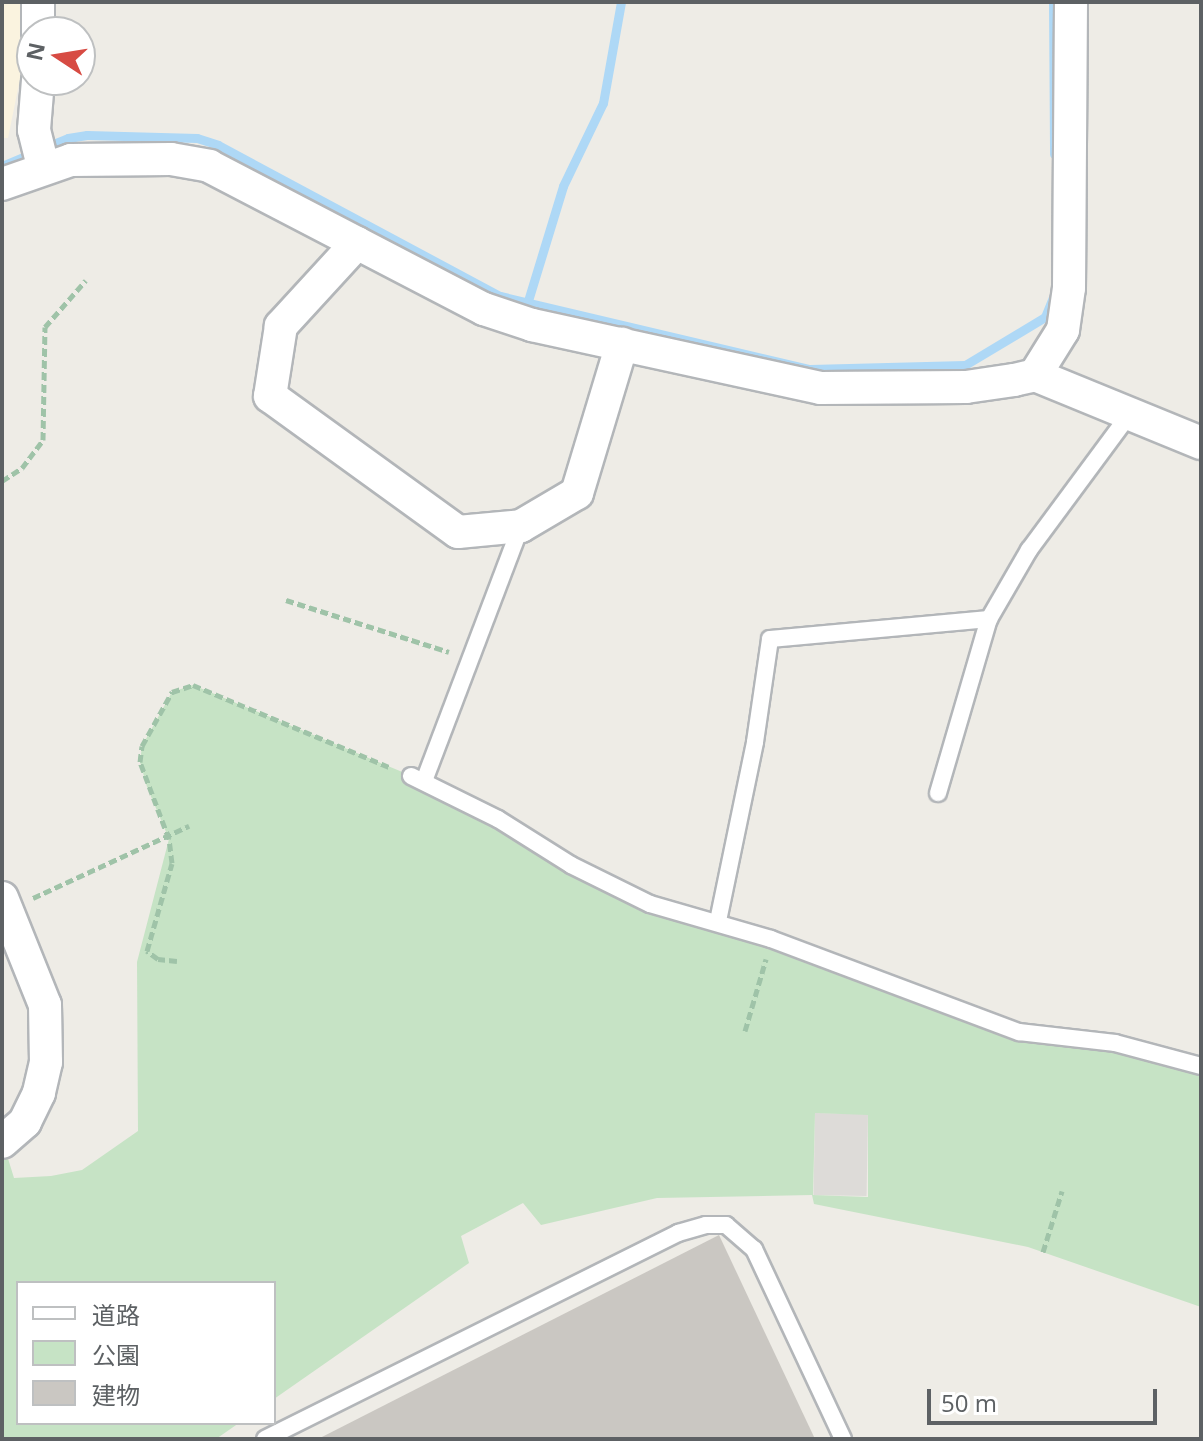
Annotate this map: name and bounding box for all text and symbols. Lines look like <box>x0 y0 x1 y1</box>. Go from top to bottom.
north arrow <box>16 16 96 96</box>
text: N <box>18 40 51 63</box>
legend <box>16 1281 276 1425</box>
text: 道路 <box>92 1298 140 1331</box>
text: 公園 <box>92 1338 140 1371</box>
scale bar <box>931 1373 1161 1423</box>
text: 建物 <box>92 1378 140 1411</box>
text: 50 m <box>941 1386 997 1419</box>

